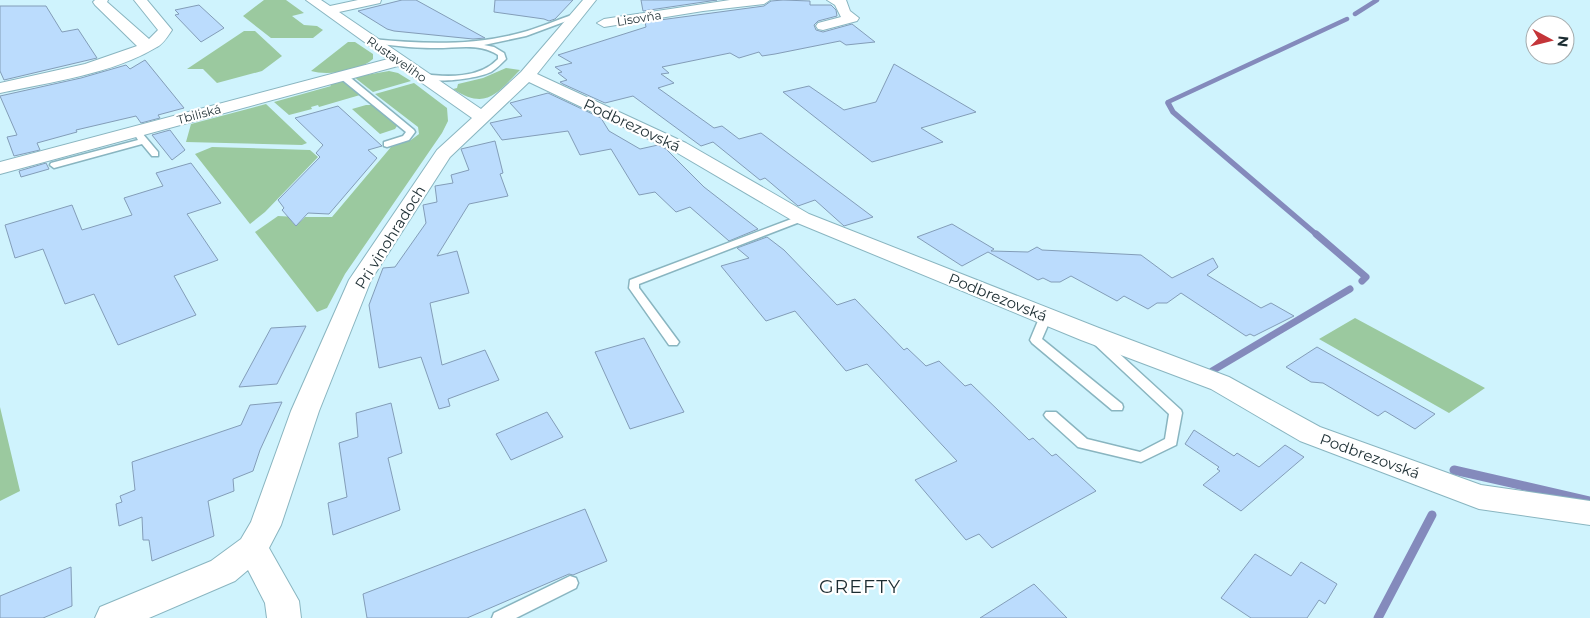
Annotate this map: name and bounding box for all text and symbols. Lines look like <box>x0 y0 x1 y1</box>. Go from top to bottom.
street label: Lisovňa <box>616 7 662 29</box>
north arrow <box>1525 15 1575 65</box>
street label: Rustaveliho <box>364 33 430 85</box>
text: N <box>1553 35 1573 48</box>
street label: Podbrezovská <box>580 94 684 156</box>
street label: Tbiliská <box>175 101 223 127</box>
street label: Pri vinohradoch <box>351 182 429 292</box>
street label: Podbrezovská <box>946 269 1050 325</box>
street label: Podbrezovská <box>1317 429 1423 483</box>
district label: GREFTY <box>819 575 901 598</box>

